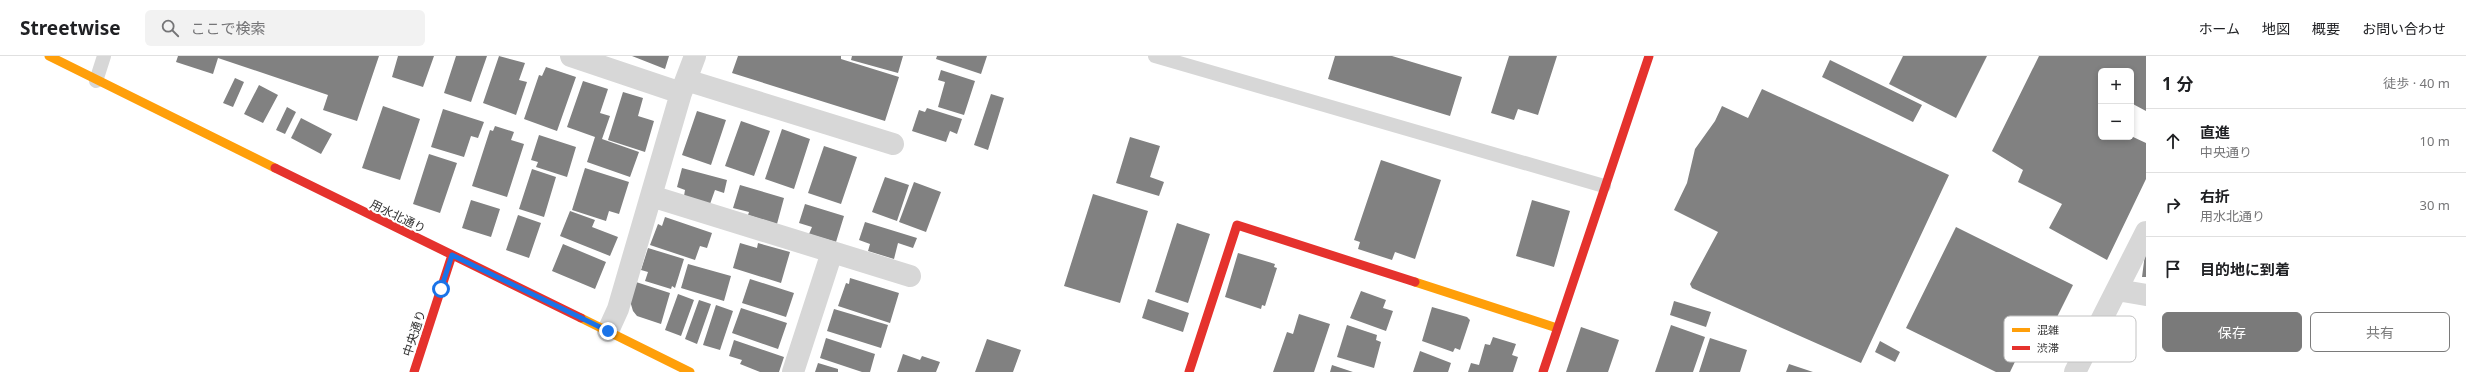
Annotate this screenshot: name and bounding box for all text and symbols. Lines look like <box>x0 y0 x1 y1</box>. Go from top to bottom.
search box <box>145 10 425 46</box>
text: Streetwise <box>20 15 121 41</box>
icon: search <box>159 17 181 39</box>
text: ここで検索 <box>191 18 266 38</box>
text: ホーム <box>2198 19 2240 38</box>
text: 地図 <box>2262 19 2290 38</box>
text: 概要 <box>2312 19 2340 38</box>
text: お問い合わせ <box>2362 19 2446 38</box>
map controls <box>2098 68 2134 140</box>
button: + <box>2098 68 2134 104</box>
text: 1 分 <box>2162 72 2193 95</box>
text: 徒歩 · 40 m <box>2383 74 2450 92</box>
button: − <box>2098 104 2134 140</box>
text: 直進 <box>2200 122 2230 142</box>
icon: ahead <box>2162 130 2184 152</box>
text: 10 m <box>2420 132 2450 150</box>
text: 中央通り <box>2200 143 2252 161</box>
text: 右折 <box>2200 186 2230 206</box>
icon: right <box>2162 194 2184 216</box>
street label: 用水北通り <box>367 195 429 237</box>
text: 30 m <box>2420 196 2450 214</box>
text: 用水北通り <box>2200 207 2265 225</box>
icon: arrive <box>2162 258 2184 280</box>
text: 目的地に到着 <box>2200 259 2290 279</box>
route start <box>432 280 450 298</box>
street label: 中央通り <box>398 308 430 358</box>
button: 保存 <box>2162 312 2302 352</box>
button: 共有 <box>2310 312 2450 352</box>
legend <box>2004 316 2136 362</box>
route end <box>599 322 617 340</box>
text: 混雑 <box>2037 322 2059 337</box>
text: 渋滞 <box>2037 340 2059 355</box>

